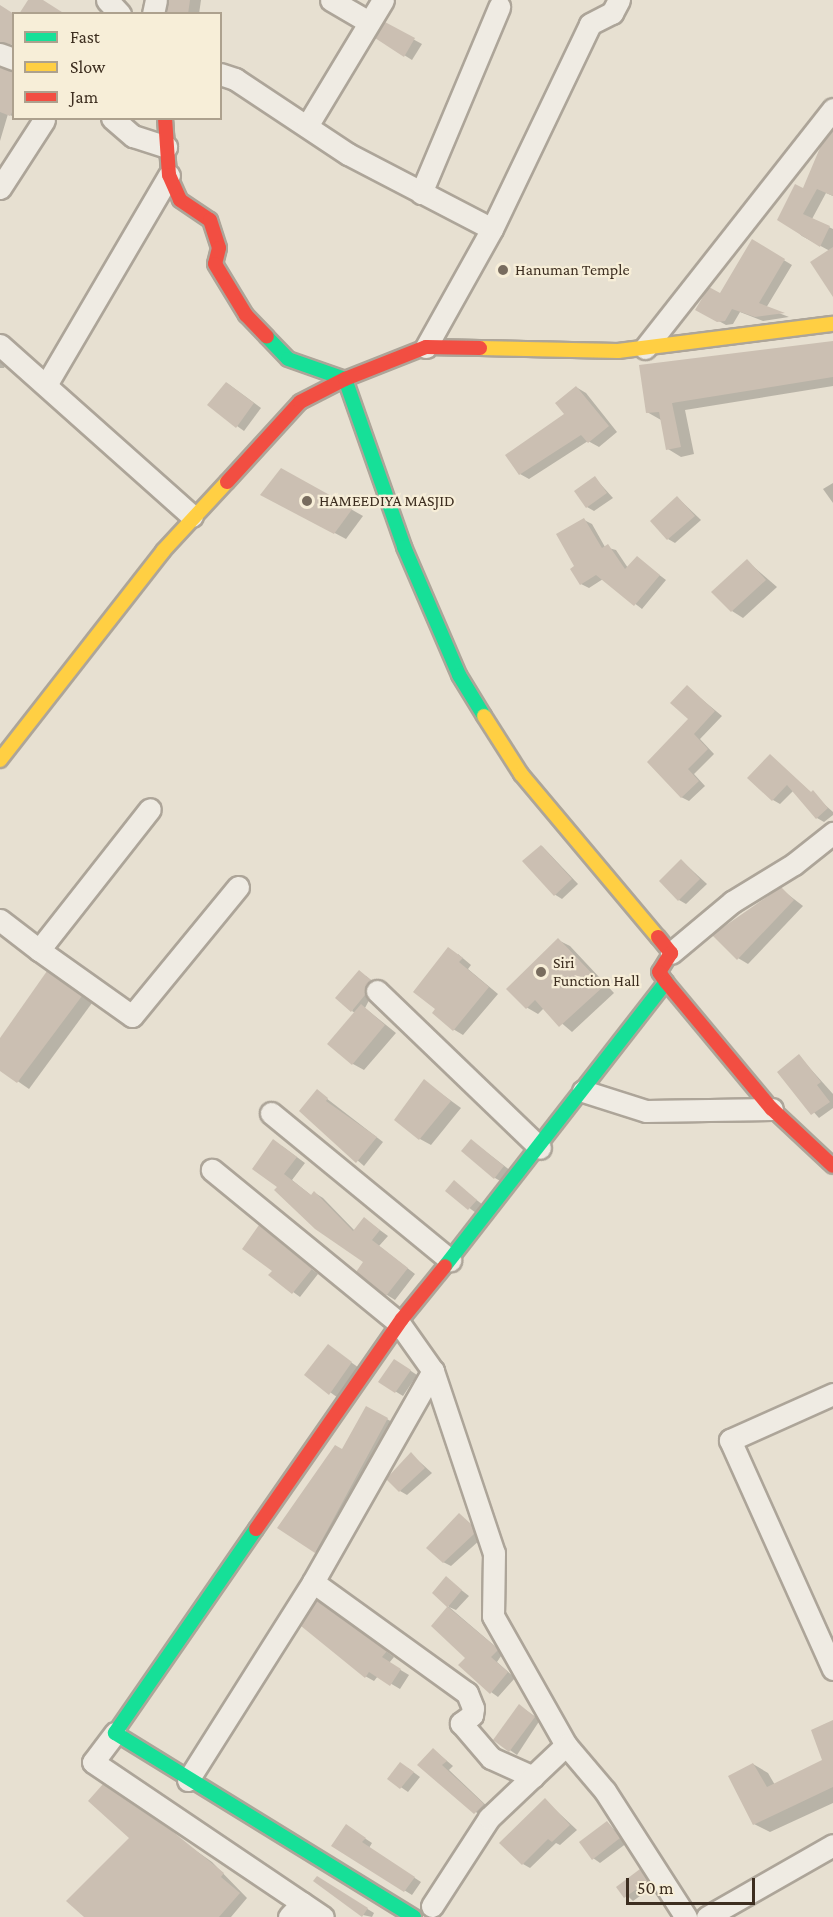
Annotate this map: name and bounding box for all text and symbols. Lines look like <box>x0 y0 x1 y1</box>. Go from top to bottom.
legend <box>12 12 222 120</box>
text: Fast <box>70 27 100 47</box>
text: Slow <box>70 57 105 77</box>
text: Jam <box>70 87 98 107</box>
place label: Hanuman Temple <box>515 260 629 280</box>
marker: Hanuman Temple <box>496 263 510 277</box>
place label: HAMEEDIYA MASJID <box>319 491 455 511</box>
marker: HAMEEDIYA MASJID <box>300 494 314 508</box>
place label: Siri Function Hall <box>553 953 640 991</box>
marker: Siri Function Hall <box>534 965 548 979</box>
scale bar <box>629 1866 758 1904</box>
text: 50 m <box>637 1878 674 1898</box>

